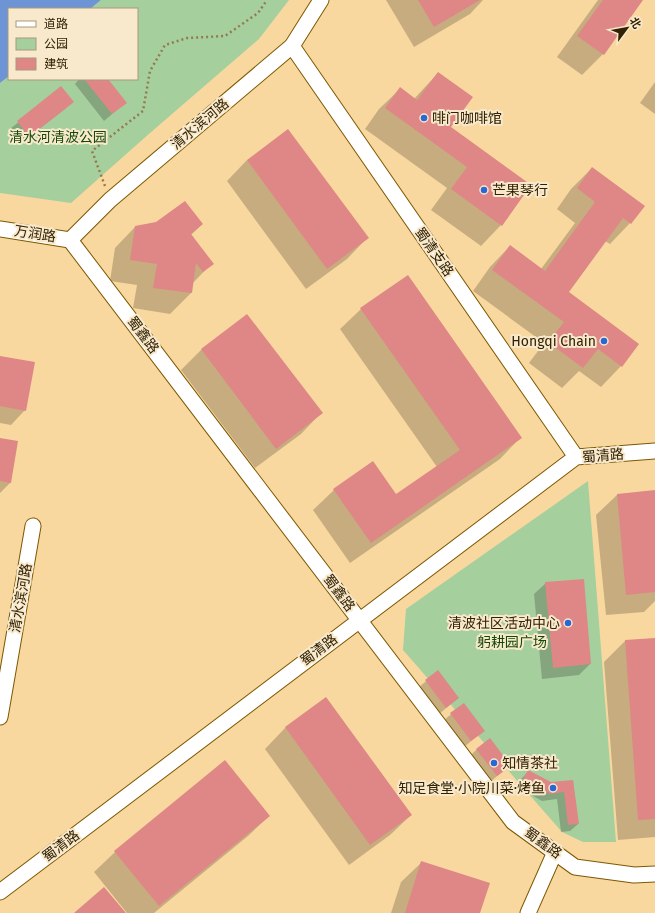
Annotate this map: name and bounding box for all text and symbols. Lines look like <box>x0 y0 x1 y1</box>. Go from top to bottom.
legend <box>8 8 138 80</box>
north arrow <box>607 8 647 48</box>
text: 北 <box>627 15 643 31</box>
text: 道路 <box>44 17 68 31</box>
text: 公园 <box>44 37 68 51</box>
text: 建筑 <box>44 57 68 71</box>
street label: 清水滨河路 <box>168 95 232 153</box>
place label: 啡门咖啡馆 <box>432 110 502 127</box>
marker: 啡门咖啡馆 <box>419 113 429 123</box>
park label: 清水河清波公园 <box>9 129 107 146</box>
place label: 芒果琴行 <box>492 182 548 199</box>
marker: 芒果琴行 <box>479 185 489 195</box>
street label: 万润路 <box>13 222 57 246</box>
street label: 蜀清支路 <box>411 224 457 280</box>
street label: 蜀鑫路 <box>124 313 162 357</box>
place label: Hongqi Chain <box>511 333 596 350</box>
marker: Hongqi Chain <box>599 336 609 346</box>
street label: 蜀清路 <box>581 446 625 466</box>
street label: 清水滨河路 <box>7 562 35 634</box>
street label: 蜀鑫路 <box>320 571 358 615</box>
place label: 清波社区活动中心 <box>448 615 560 632</box>
marker: 清波社区活动中心 <box>563 618 573 628</box>
street label: 蜀清路 <box>297 631 341 669</box>
park label: 躬耕园广场 <box>477 634 547 651</box>
place label: 知情茶社 <box>502 755 558 772</box>
marker: 知情茶社 <box>489 758 499 768</box>
place label: 知足食堂·小院川菜·烤鱼 <box>398 780 545 797</box>
marker: 知足食堂·小院川菜·烤鱼 <box>548 783 558 793</box>
street label: 蜀鑫路 <box>521 824 565 862</box>
street label: 蜀清路 <box>39 827 83 865</box>

